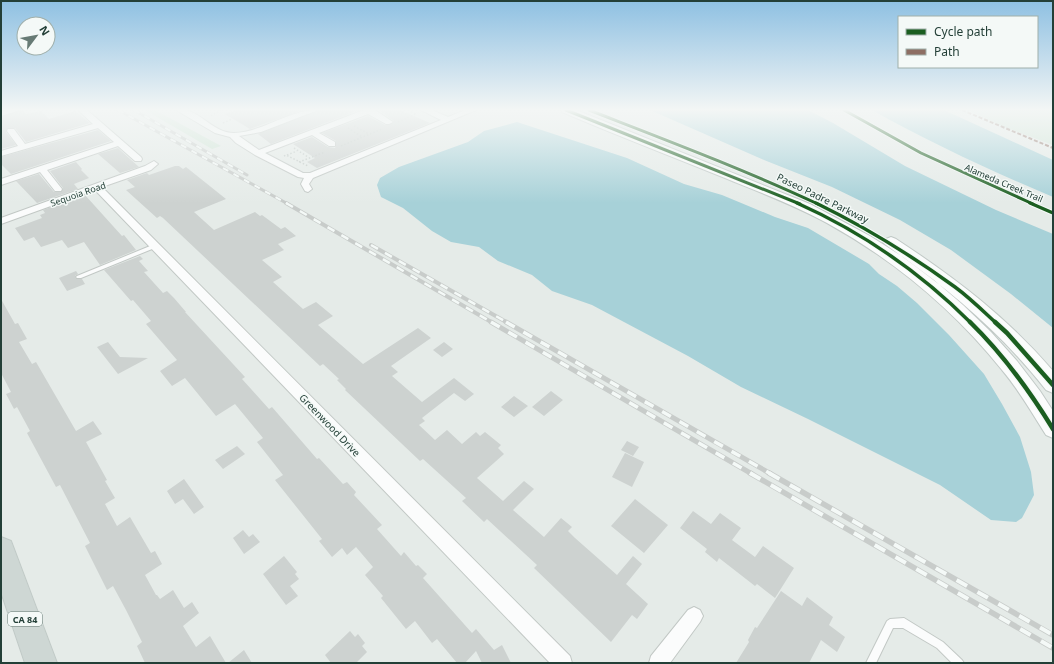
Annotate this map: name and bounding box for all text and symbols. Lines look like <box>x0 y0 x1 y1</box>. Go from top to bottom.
north arrow <box>16 16 56 56</box>
legend <box>898 16 1038 68</box>
text: N <box>36 23 54 38</box>
text: Cycle path <box>934 23 992 40</box>
text: Path <box>934 43 960 60</box>
street label: Alameda Creek Trail <box>963 161 1045 205</box>
street label: Paseo Padre Parkway <box>775 170 872 227</box>
street label: Sequoia Road <box>49 178 107 210</box>
street label: Greenwood Drive <box>296 391 364 460</box>
road number: CA 84 <box>8 612 42 626</box>

